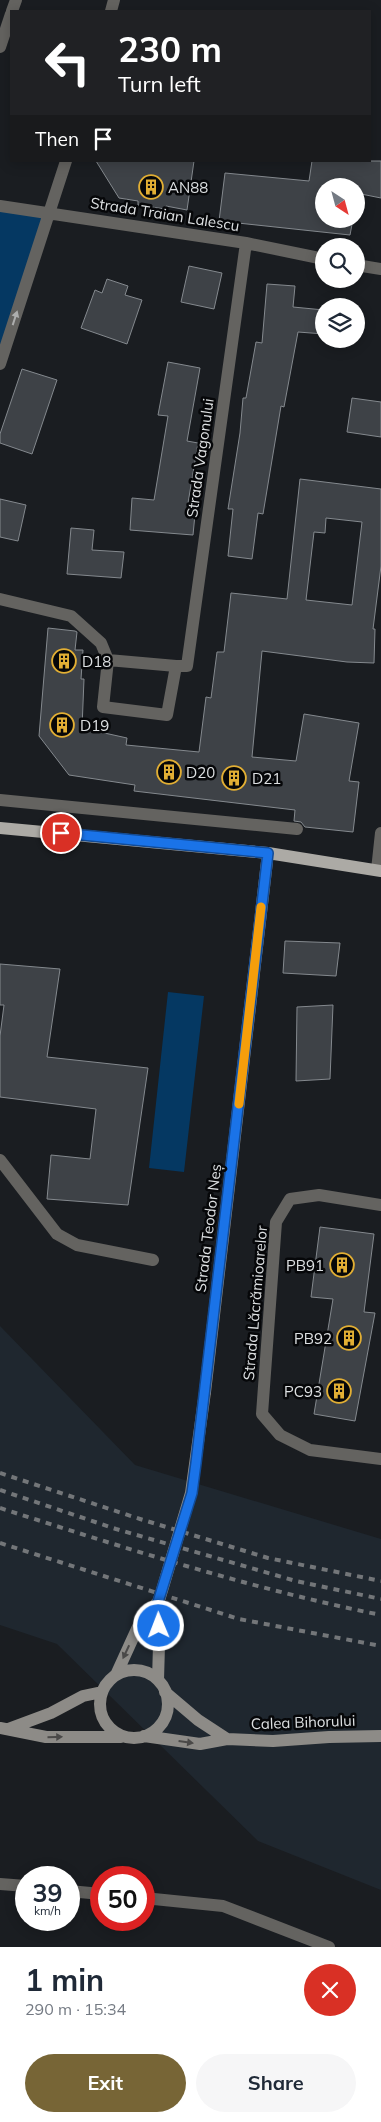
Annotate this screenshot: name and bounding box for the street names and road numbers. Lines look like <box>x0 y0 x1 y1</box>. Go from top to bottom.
street label: Strada Traian Lalescu <box>89 193 241 235</box>
street label: Strada Vagonului <box>182 397 218 519</box>
street label: Strada Teodor Neș <box>191 1163 225 1293</box>
street label: Strada Lăcrămioarelor <box>239 1224 271 1381</box>
street label: Calea Bihorului <box>250 1711 356 1733</box>

